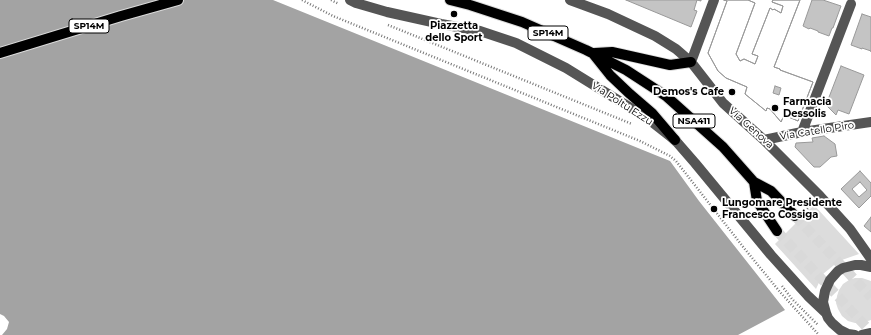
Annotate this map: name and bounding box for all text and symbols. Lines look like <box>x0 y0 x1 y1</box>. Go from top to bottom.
marker: Piazzetta dello Sport <box>449 9 459 19</box>
road number: SP14M <box>69 19 109 33</box>
place label: Piazzetta dello Sport <box>425 20 483 44</box>
road number: SP14M <box>528 26 568 40</box>
street label: Via Poltu Ezzu <box>589 80 655 128</box>
place label: Demos's Cafe <box>653 86 724 98</box>
marker: Demos's Cafe <box>727 87 737 97</box>
place label: Farmacia Dessolis <box>783 96 831 120</box>
marker: Farmacia Dessolis <box>770 103 780 113</box>
street label: Via Genova <box>726 105 776 151</box>
road number: NSA411 <box>673 114 715 128</box>
street label: Via Catello Piro <box>779 119 855 143</box>
place label: Lungomare Presidente Francesco Cossiga <box>722 197 842 220</box>
marker: Lungomare Presidente Francesco Cossiga <box>709 204 719 214</box>

